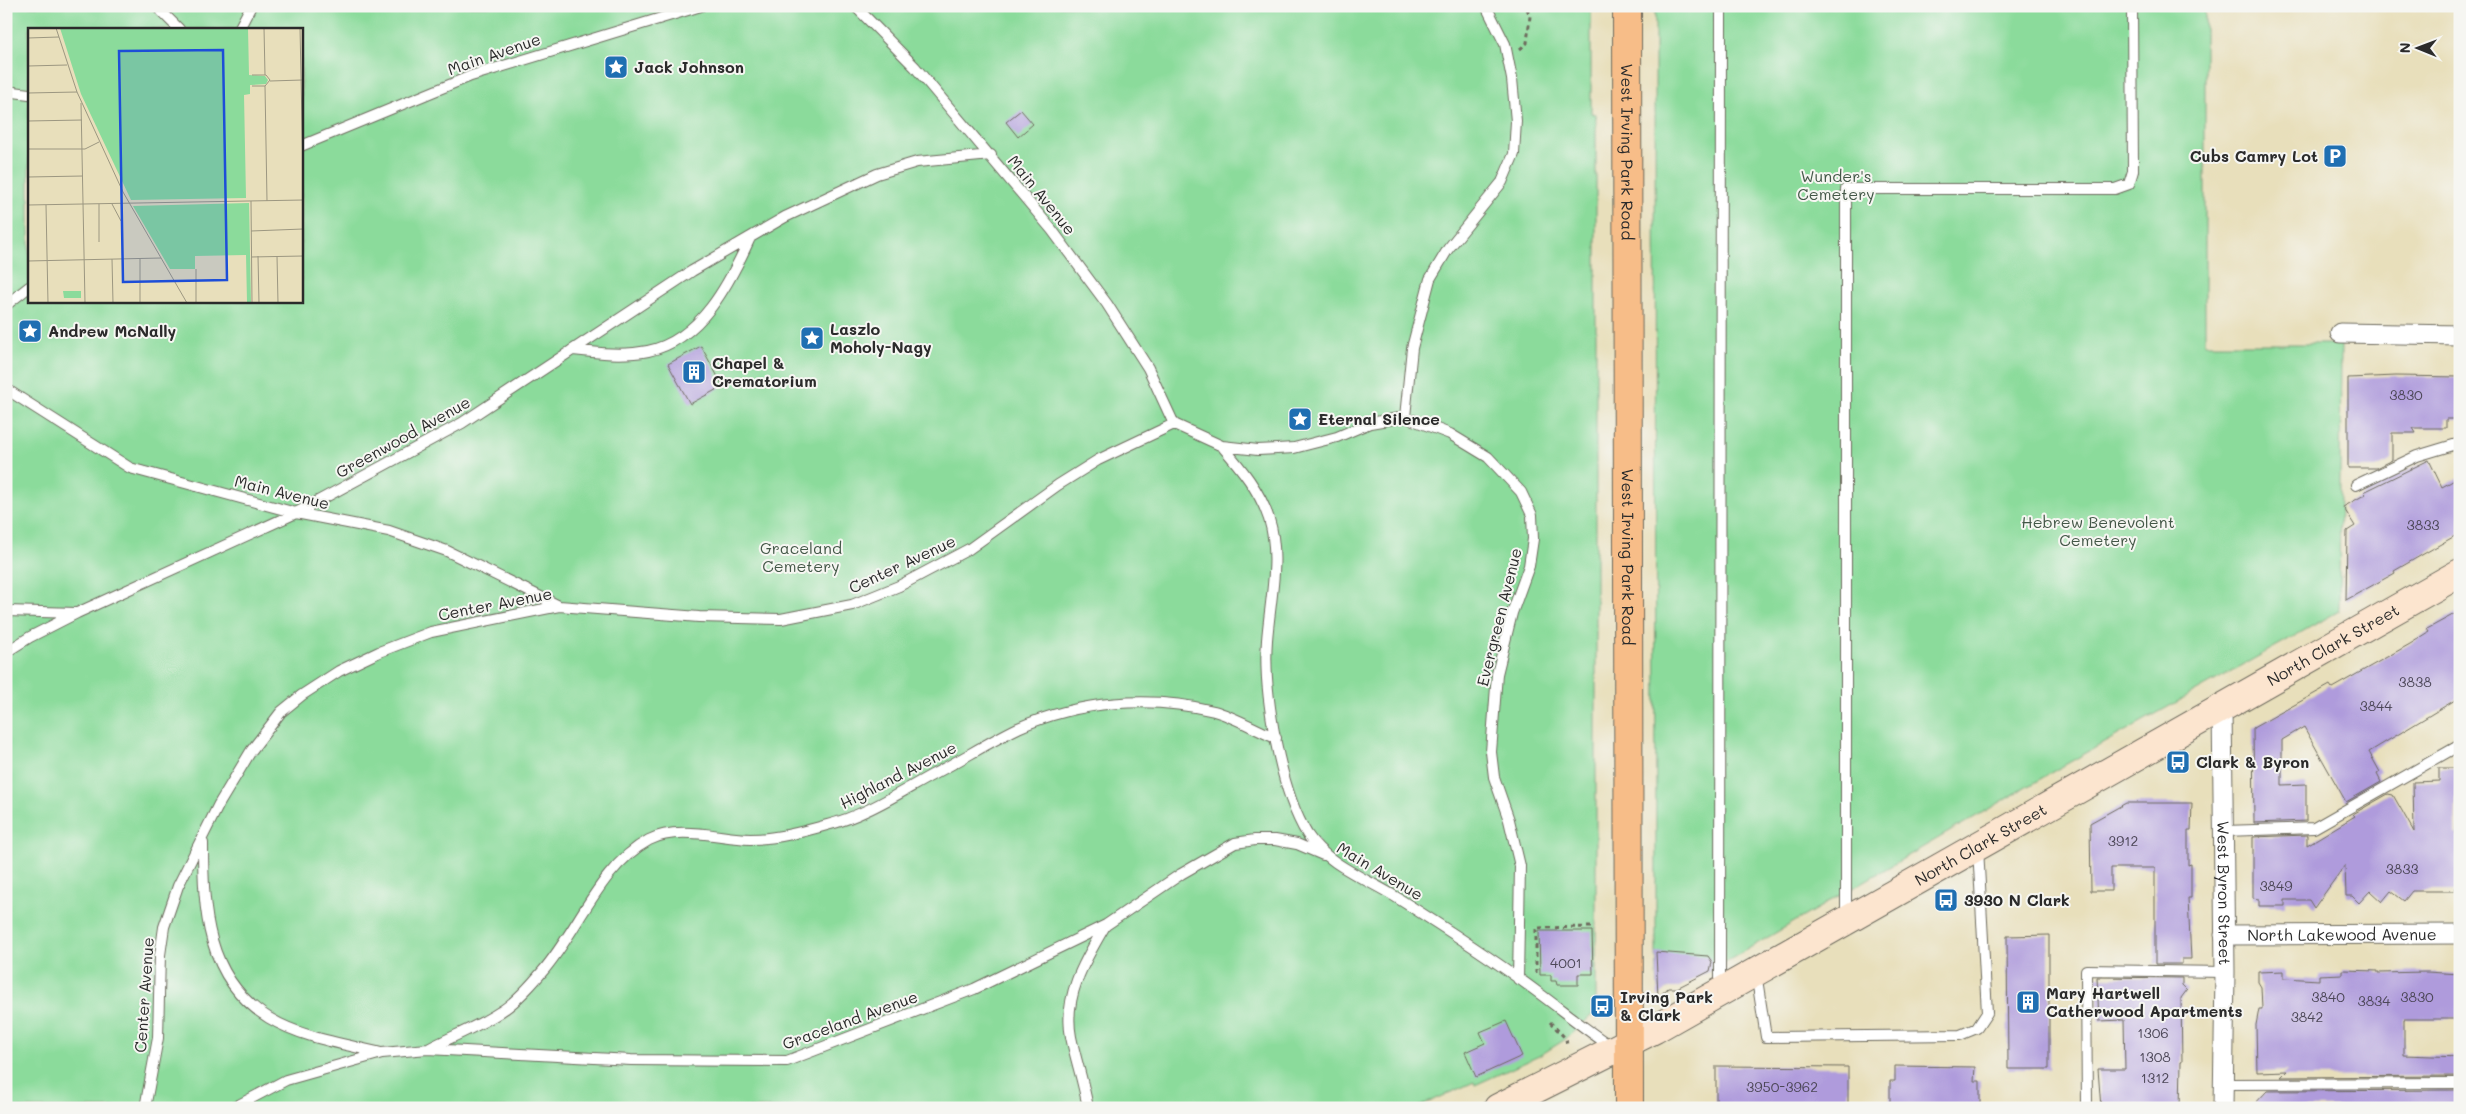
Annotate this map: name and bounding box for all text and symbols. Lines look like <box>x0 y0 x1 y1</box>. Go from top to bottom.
north arrow <box>2394 22 2444 72</box>
inset map <box>28 28 302 302</box>
street label: Main Avenue <box>445 28 543 79</box>
text: N <box>2395 42 2414 53</box>
place icon: Jack Johnson <box>603 54 629 80</box>
place label: Jack Johnson <box>634 56 744 77</box>
street label: West Irving Park Road <box>1617 64 1638 240</box>
parking icon: Cubs Camry Lot <box>2322 143 2348 169</box>
place label: Cubs Camry Lot <box>2190 145 2318 166</box>
street label: Main Avenue <box>1004 150 1081 239</box>
park label: Wunder's Cemetery <box>1797 165 1875 204</box>
place icon: Andrew McNally <box>17 318 43 344</box>
place label: Laszlo Moholy-Nagy <box>830 318 932 357</box>
place label: Andrew McNally <box>48 320 177 341</box>
place icon: Laszlo Moholy-Nagy <box>799 325 825 351</box>
place label: Chapel & Crematorium <box>712 352 817 391</box>
building icon: Chapel & Crematorium <box>681 359 707 385</box>
house number: 3830 <box>2389 385 2423 404</box>
street label: Greenwood Avenue <box>332 391 474 482</box>
place icon: Eternal Silence <box>1287 406 1313 432</box>
place label: Eternal Silence <box>1318 408 1440 429</box>
street label: West Irving Park Road <box>1618 469 1639 645</box>
street label: Main Avenue <box>233 470 332 513</box>
park label: Hebrew Benevolent Cemetery <box>2021 511 2175 550</box>
house number: 3833 <box>2406 515 2440 534</box>
street label: Center Avenue <box>845 530 959 598</box>
park label: Graceland Cemetery <box>760 537 842 576</box>
street label: Evergreen Avenue <box>1471 545 1526 688</box>
street label: Center Avenue <box>436 582 554 625</box>
street label: North Clark Street <box>2263 599 2403 690</box>
house number: 3838 <box>2398 672 2432 691</box>
house number: 3844 <box>2359 696 2393 715</box>
street label: Highland Avenue <box>836 736 960 813</box>
bus stop icon: Clark & Byron <box>2165 749 2191 775</box>
place label: Clark & Byron <box>2196 751 2309 772</box>
street label: North Clark Street <box>1911 798 2050 890</box>
street label: West Byron Street <box>2213 821 2236 965</box>
house number: 3912 <box>2108 831 2138 850</box>
street label: Main Avenue <box>1333 837 1427 905</box>
house number: 3833 <box>2385 859 2419 878</box>
house number: 3849 <box>2259 876 2293 895</box>
bus stop icon: 3930 N Clark <box>1933 887 1959 913</box>
place label: 3930 N Clark <box>1964 889 2070 910</box>
street label: North Lakewood Avenue <box>2247 923 2437 945</box>
street label: Center Avenue <box>129 937 158 1053</box>
house number: 4001 <box>1550 953 1582 972</box>
place label: Mary Hartwell Catherwood Apartments <box>2046 982 2243 1021</box>
street label: Graceland Avenue <box>779 985 920 1054</box>
place label: Irving Park & Clark <box>1620 986 1713 1025</box>
house number: 3840 <box>2311 987 2345 1006</box>
house number: 3830 <box>2400 987 2434 1006</box>
building icon: Mary Hartwell Catherwood Apartments <box>2015 989 2041 1015</box>
house number: 3834 <box>2357 991 2391 1010</box>
bus stop icon: Irving Park & Clark <box>1589 993 1615 1019</box>
house number: 3842 <box>2291 1007 2323 1026</box>
house number: 1306 <box>2137 1023 2169 1042</box>
house number: 1308 <box>2139 1047 2171 1066</box>
house number: 1312 <box>2141 1068 2169 1087</box>
house number: 3950-3962 <box>1746 1077 1818 1096</box>

